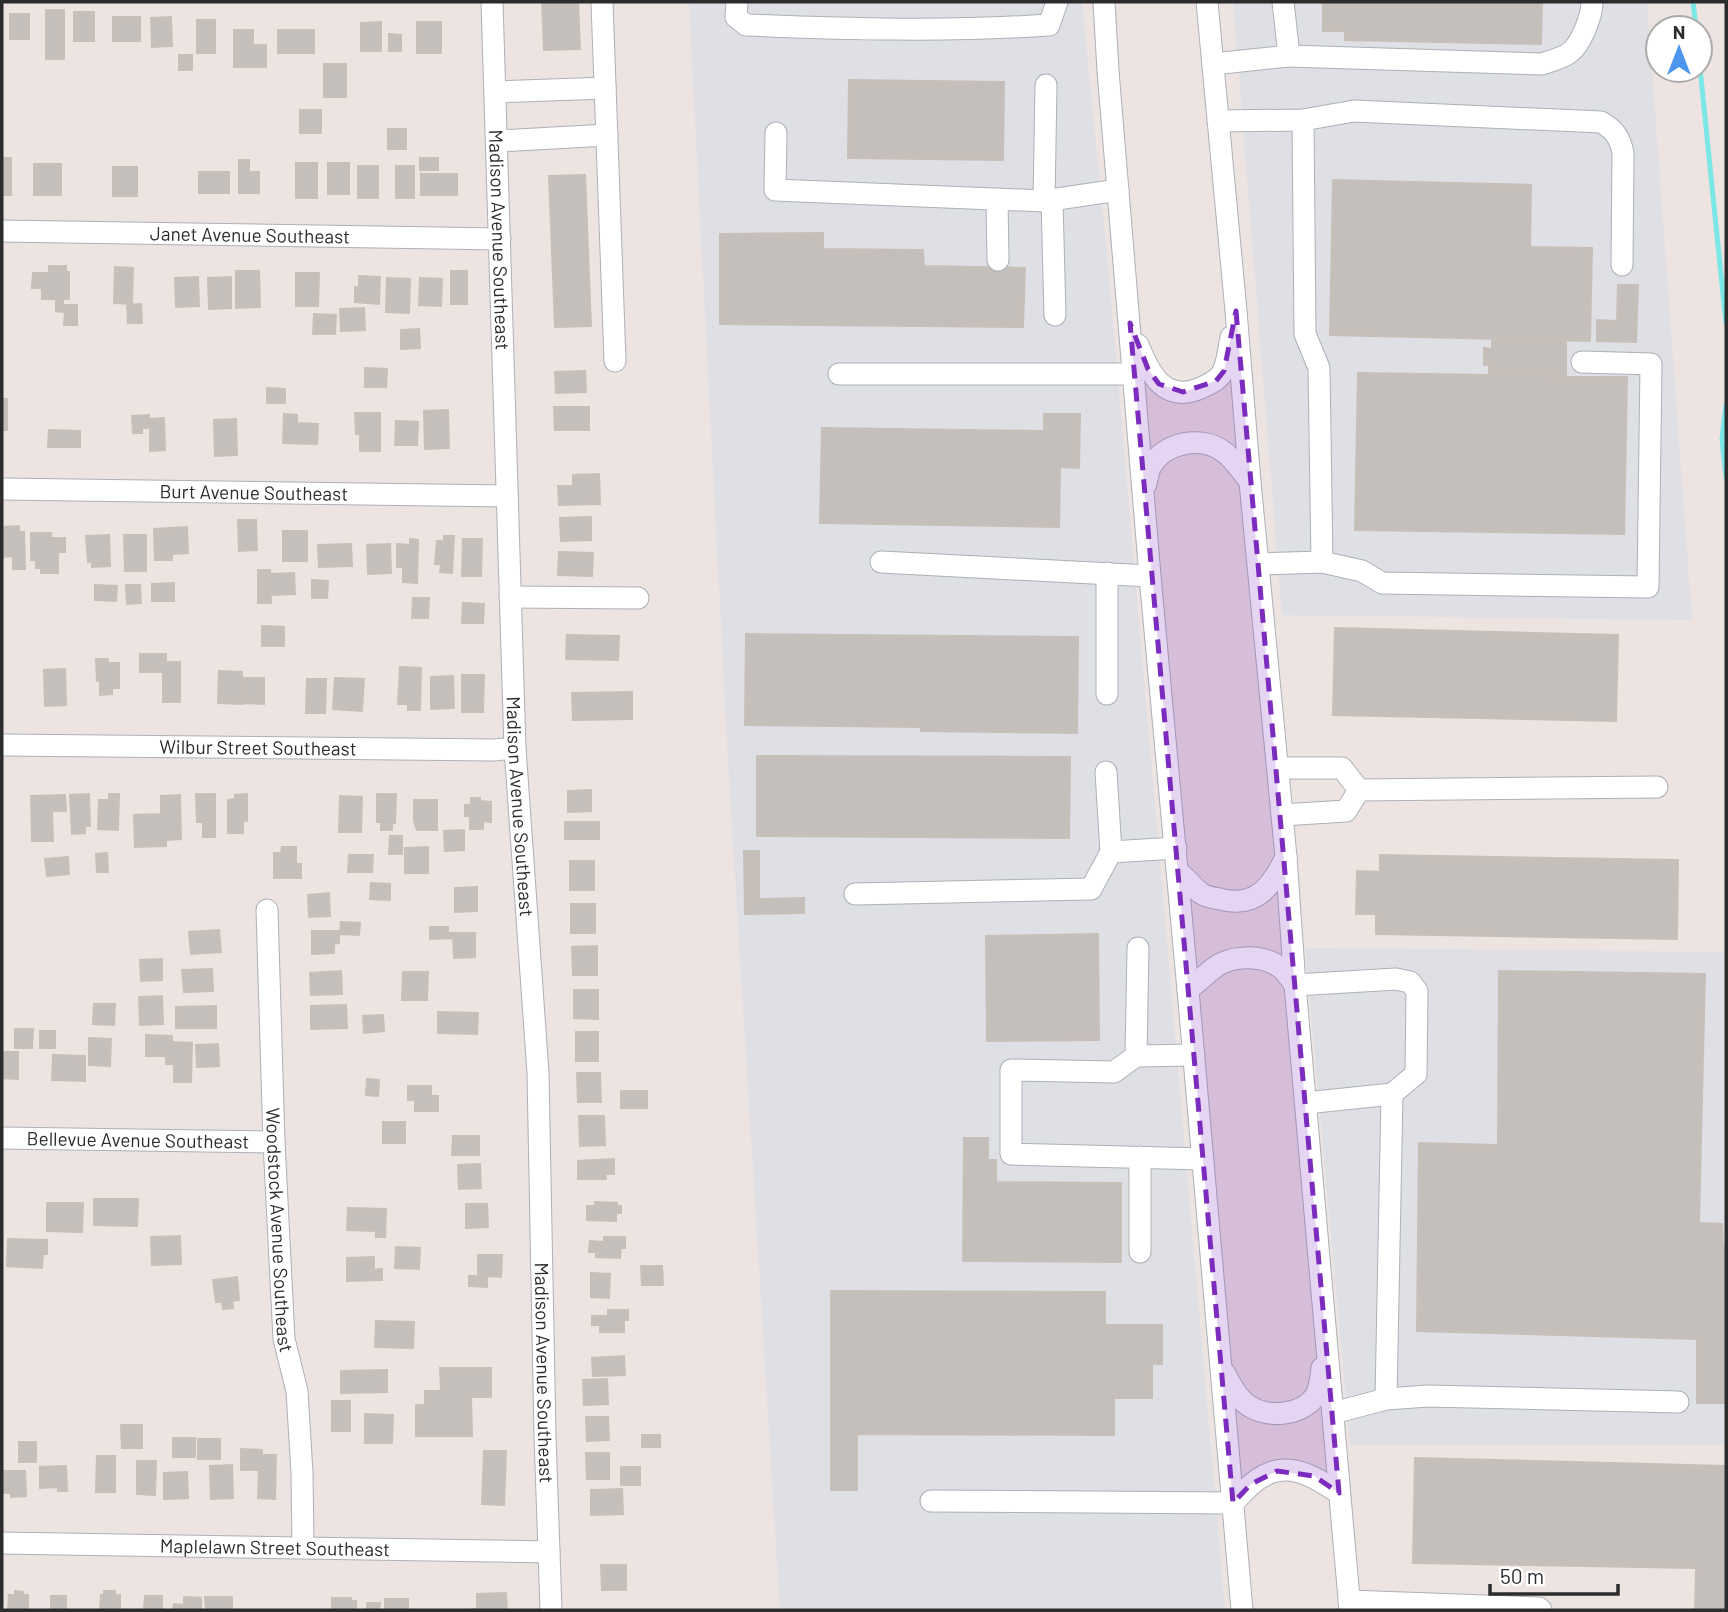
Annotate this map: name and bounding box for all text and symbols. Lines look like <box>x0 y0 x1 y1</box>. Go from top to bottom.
north arrow <box>1644 14 1714 84</box>
text: N <box>1673 20 1685 43</box>
street label: Madison Avenue Southeast <box>485 129 515 351</box>
street label: Janet Avenue Southeast <box>150 221 350 248</box>
street label: Burt Avenue Southeast <box>160 479 348 505</box>
street label: Madison Avenue Southeast <box>502 696 539 917</box>
street label: Wilbur Street Southeast <box>159 735 357 760</box>
street label: Woodstock Avenue Southeast <box>262 1107 299 1354</box>
street label: Bellevue Avenue Southeast <box>27 1126 249 1153</box>
street label: Madison Avenue Southeast <box>531 1262 559 1484</box>
street label: Maplelawn Street Southeast <box>160 1534 390 1560</box>
scale bar <box>1490 1552 1618 1596</box>
text: 50 m <box>1500 1563 1544 1588</box>

